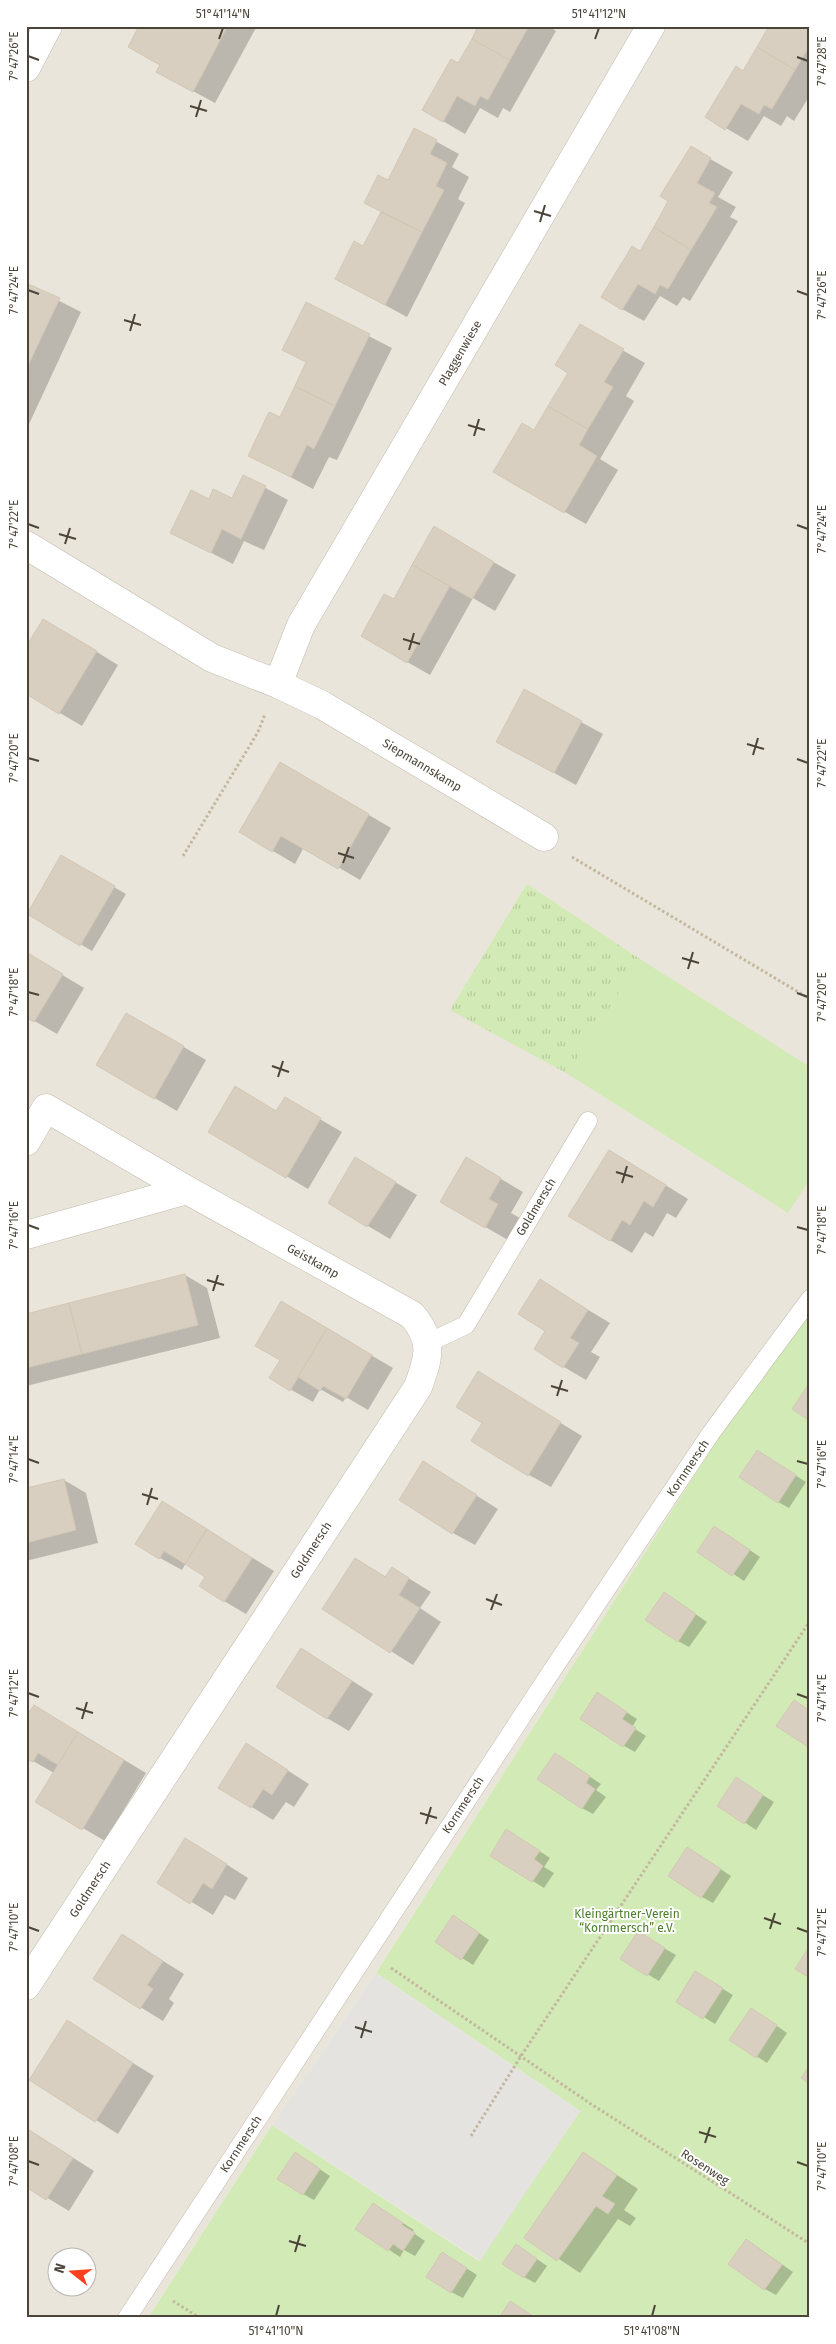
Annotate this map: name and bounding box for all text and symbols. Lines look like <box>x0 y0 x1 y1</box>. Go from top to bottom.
text: 51°41'14"N <box>196 7 250 21</box>
text: 51°41'12"N <box>572 7 626 21</box>
text: 7°47'26"E <box>7 31 21 81</box>
text: 7°47'28"E <box>815 36 829 86</box>
text: 7°47'24"E <box>7 266 21 314</box>
text: 7°47'26"E <box>815 270 829 320</box>
street label: Plaggenwiese <box>436 318 484 388</box>
text: 7°47'22"E <box>7 500 21 548</box>
text: 7°47'24"E <box>815 505 829 553</box>
text: 7°47'20"E <box>7 733 21 783</box>
street label: Siepmannskamp <box>380 736 464 794</box>
text: 7°47'22"E <box>815 739 829 787</box>
text: 7°47'18"E <box>7 968 21 1016</box>
text: 7°47'20"E <box>815 972 829 1022</box>
street label: Goldmersch <box>513 1176 559 1238</box>
text: 7°47'16"E <box>7 1201 21 1249</box>
text: 7°47'18"E <box>815 1206 829 1254</box>
street label: Geistkamp <box>285 1241 341 1281</box>
text: 7°47'14"E <box>7 1435 21 1483</box>
street label: Kornmersch <box>664 1437 712 1499</box>
text: 7°47'16"E <box>815 1440 829 1488</box>
street label: Goldmersch <box>287 1519 335 1581</box>
text: 7°47'12"E <box>7 1669 21 1717</box>
text: 7°47'14"E <box>815 1674 829 1722</box>
street label: Kornmersch <box>439 1774 487 1836</box>
street label: Goldmersch <box>66 1858 114 1920</box>
text: 7°47'10"E <box>7 1903 21 1951</box>
park label: Kleingärtner-Verein “Kornmersch” e.V. <box>574 1907 680 1935</box>
text: 7°47'12"E <box>815 1908 829 1956</box>
street label: Kornmersch <box>217 2113 265 2175</box>
text: 7°47'08"E <box>7 2136 21 2186</box>
text: 7°47'10"E <box>815 2142 829 2190</box>
street label: Rosenweg <box>678 2146 732 2188</box>
north arrow <box>48 2246 98 2296</box>
text: N <box>51 2261 70 2275</box>
text: 51°41'10"N <box>248 2324 304 2338</box>
text: 51°41'08"N <box>624 2324 680 2338</box>

